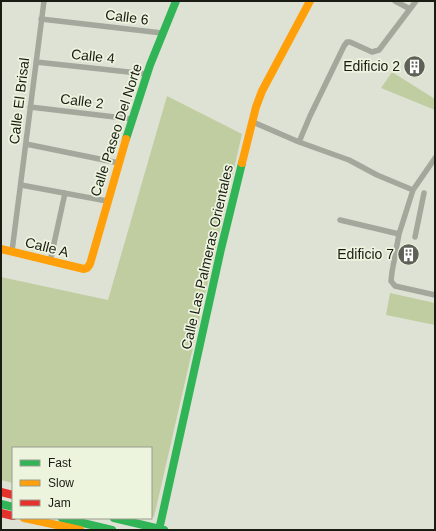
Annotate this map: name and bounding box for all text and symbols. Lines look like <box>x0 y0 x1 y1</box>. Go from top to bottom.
street label: Calle 6 <box>104 6 150 28</box>
street label: Calle 4 <box>70 46 116 66</box>
building icon: Edificio 2 <box>402 53 428 79</box>
street label: Calle El Brisal <box>6 57 32 145</box>
place label: Edificio 2 <box>343 58 400 74</box>
street label: Calle Paseo Del Norte <box>87 61 145 198</box>
street label: Calle 2 <box>59 90 105 112</box>
street label: Calle Las Palmeras Orientales <box>178 163 236 351</box>
street label: Calle A <box>24 234 71 260</box>
building icon: Edificio 7 <box>396 241 422 267</box>
place label: Edificio 7 <box>337 246 394 262</box>
legend <box>12 447 152 519</box>
text: Fast <box>48 456 72 470</box>
text: Slow <box>48 476 74 490</box>
text: Jam <box>48 496 71 510</box>

